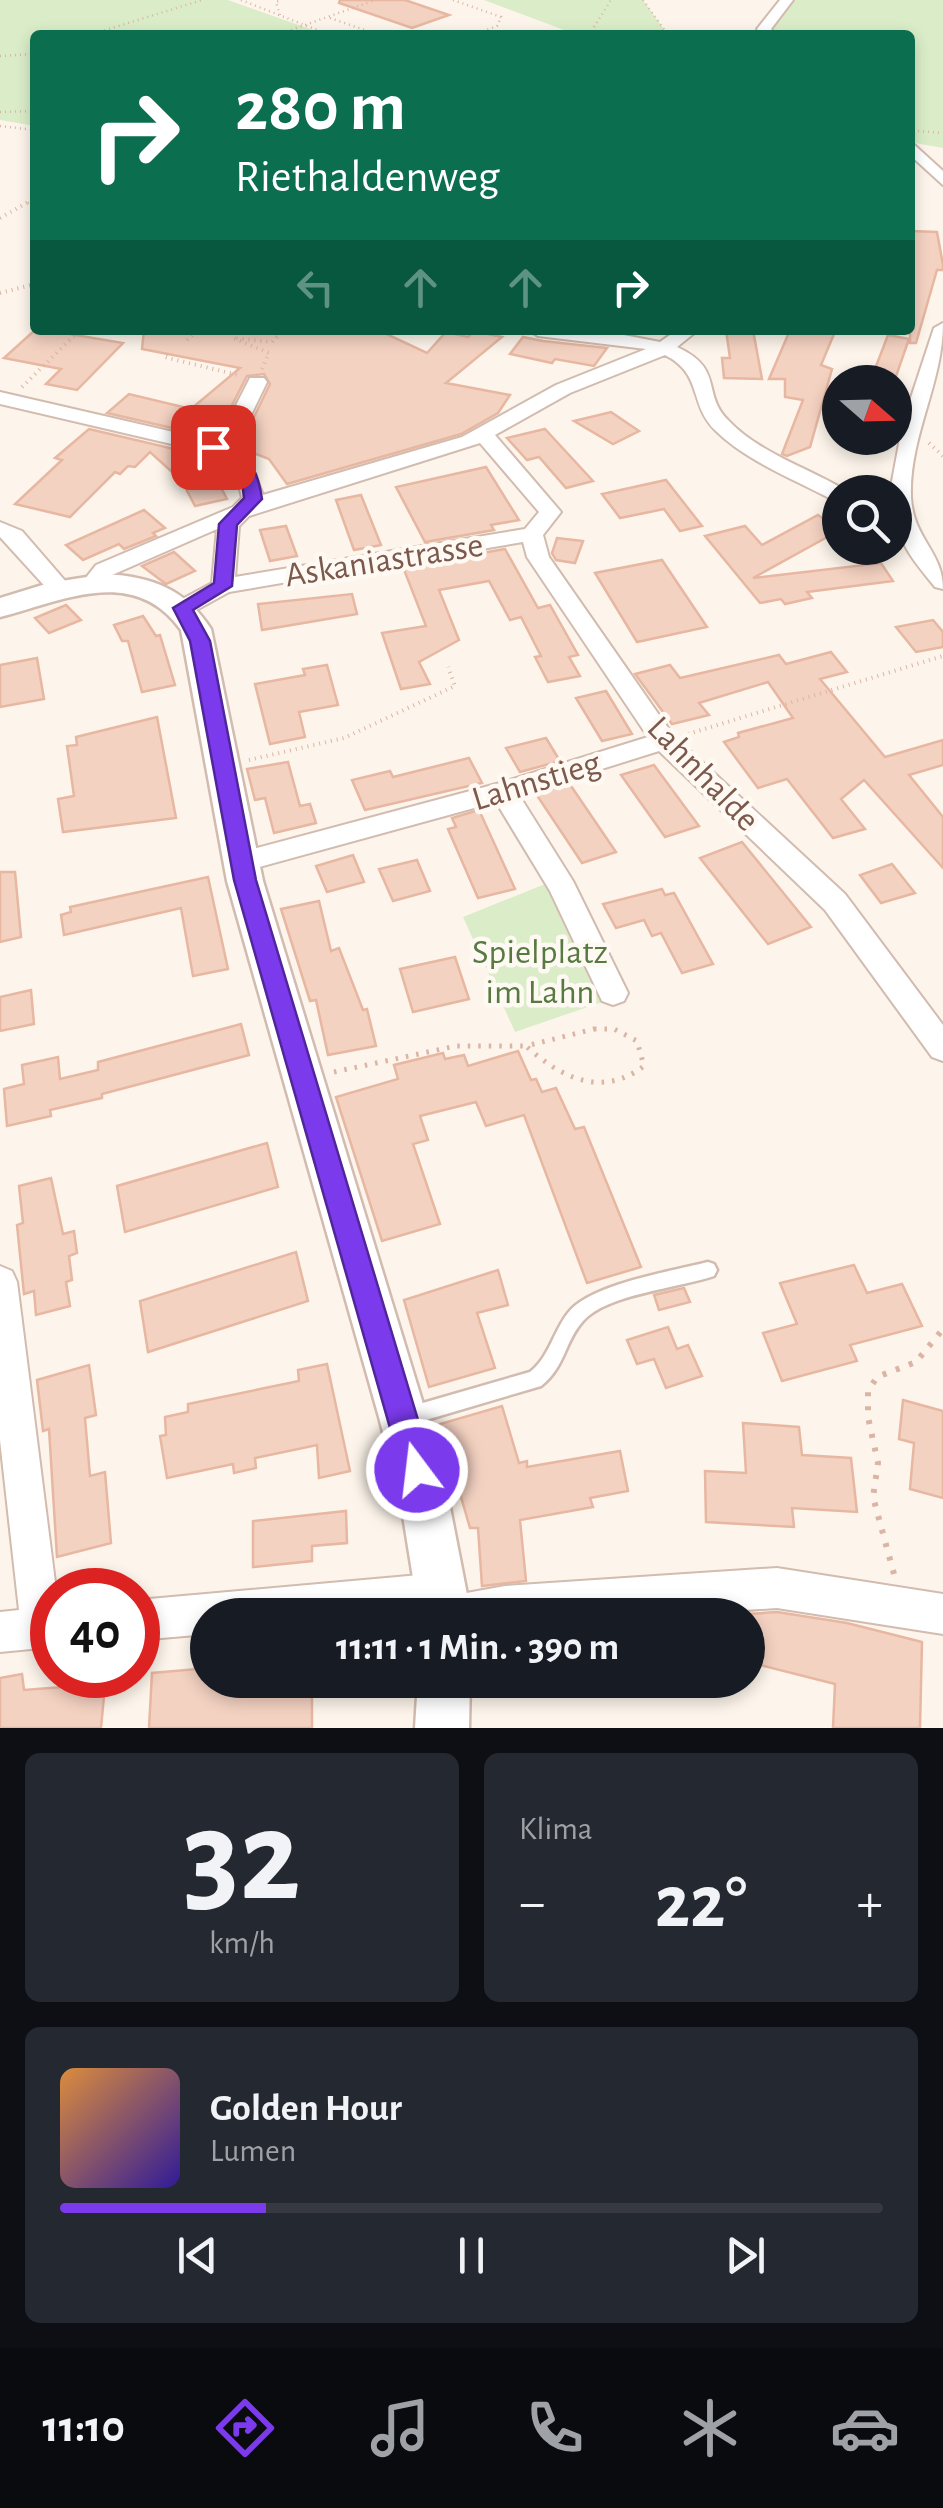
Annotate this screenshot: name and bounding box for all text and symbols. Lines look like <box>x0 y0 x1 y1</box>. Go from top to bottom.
icon: right <box>70 70 200 200</box>
text: 280 m <box>235 73 406 143</box>
text: Riethaldenweg <box>235 155 500 200</box>
icon: left <box>288 260 343 315</box>
icon: ahead <box>393 260 448 315</box>
icon: ahead <box>498 260 553 315</box>
icon: right <box>603 260 658 315</box>
north arrow <box>822 365 912 455</box>
map controls <box>822 365 912 565</box>
pin <box>171 405 256 490</box>
icon: arrive <box>186 420 241 475</box>
button: search <box>822 475 912 565</box>
street label: Askaniastrasse <box>283 528 486 593</box>
street label: Lahnhalde <box>640 710 765 838</box>
street label: Lahnstieg <box>468 745 605 817</box>
park label: Spielplatz im Lahn <box>472 935 608 1010</box>
position arrow <box>365 1418 469 1522</box>
speed limit sign: 40 <box>30 1568 160 1698</box>
text: 11:11 · 1 Min. · 390 m <box>336 1629 619 1667</box>
text: 32 <box>183 1794 301 1924</box>
text: Klima <box>519 1813 593 1845</box>
text: 22° <box>655 1866 747 1941</box>
text: − <box>519 1876 545 1931</box>
text: + <box>857 1876 883 1931</box>
text: km/h <box>209 1927 275 1959</box>
text: Golden Hour <box>210 2090 402 2128</box>
text: Lumen <box>210 2135 296 2167</box>
icon: previous <box>170 2228 225 2283</box>
icon: pause <box>444 2228 499 2283</box>
icon: next <box>718 2228 773 2283</box>
icon: directions <box>210 2393 280 2463</box>
icon: music <box>365 2393 435 2463</box>
icon: phone <box>520 2393 590 2463</box>
icon: climate <box>675 2393 745 2463</box>
icon: car <box>830 2393 900 2463</box>
text: 11:10 <box>43 2405 125 2450</box>

